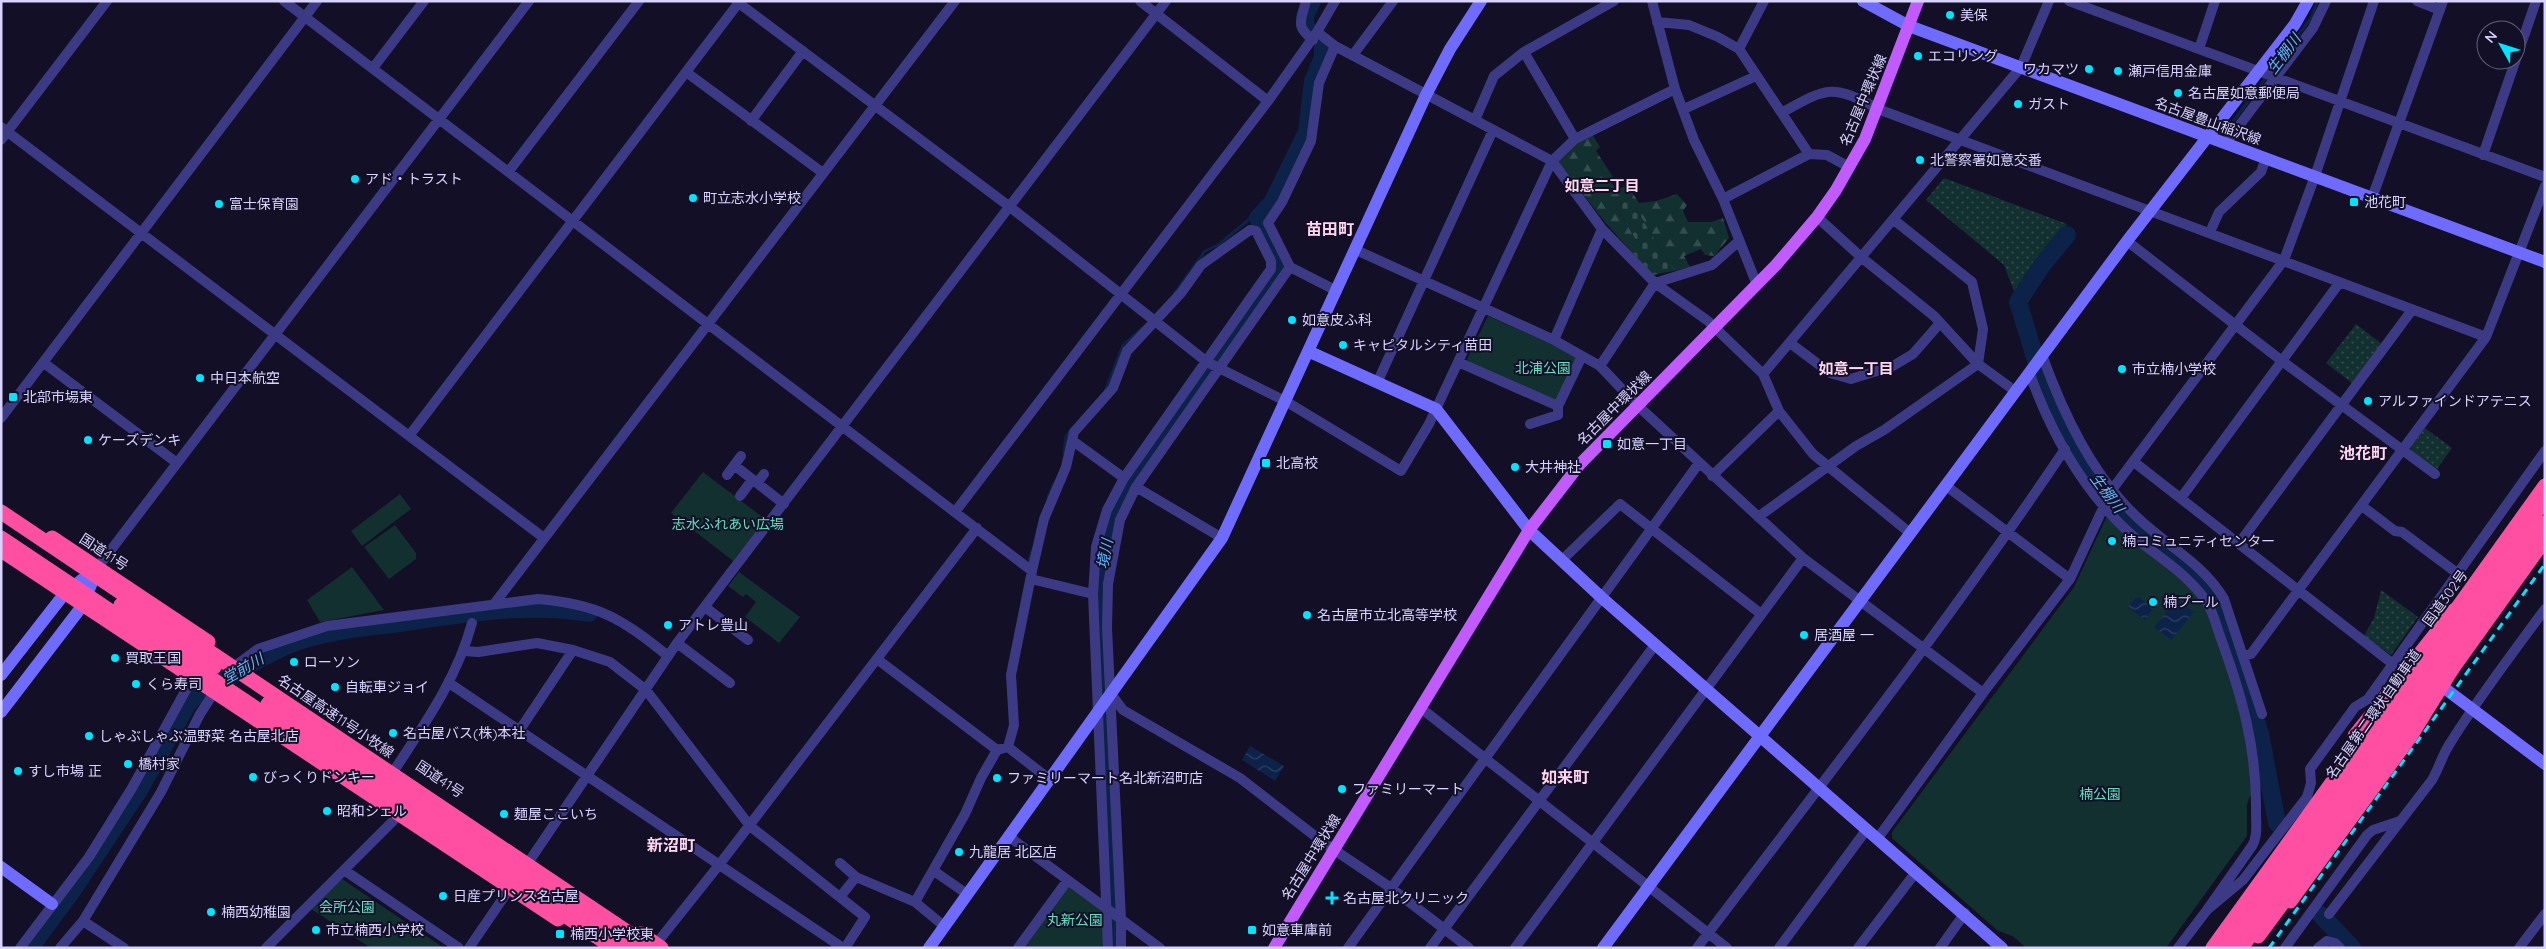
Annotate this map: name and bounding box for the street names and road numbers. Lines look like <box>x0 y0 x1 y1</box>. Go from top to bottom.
street label: 名古屋中環状線 <box>1836 51 1890 149</box>
street label: 名古屋豊山稲沢線 <box>2152 93 2264 149</box>
street label: 名古屋中環状線 <box>1573 367 1655 449</box>
street label: 国道41号 <box>76 530 132 574</box>
street label: 国道302号 <box>2418 566 2472 630</box>
street label: 名古屋第二環状自動車道 <box>2321 646 2425 782</box>
street label: 名古屋高速11号小牧線 <box>274 670 398 762</box>
street label: 国道41号 <box>412 756 468 802</box>
street label: 名古屋中環状線 <box>1277 811 1345 903</box>

